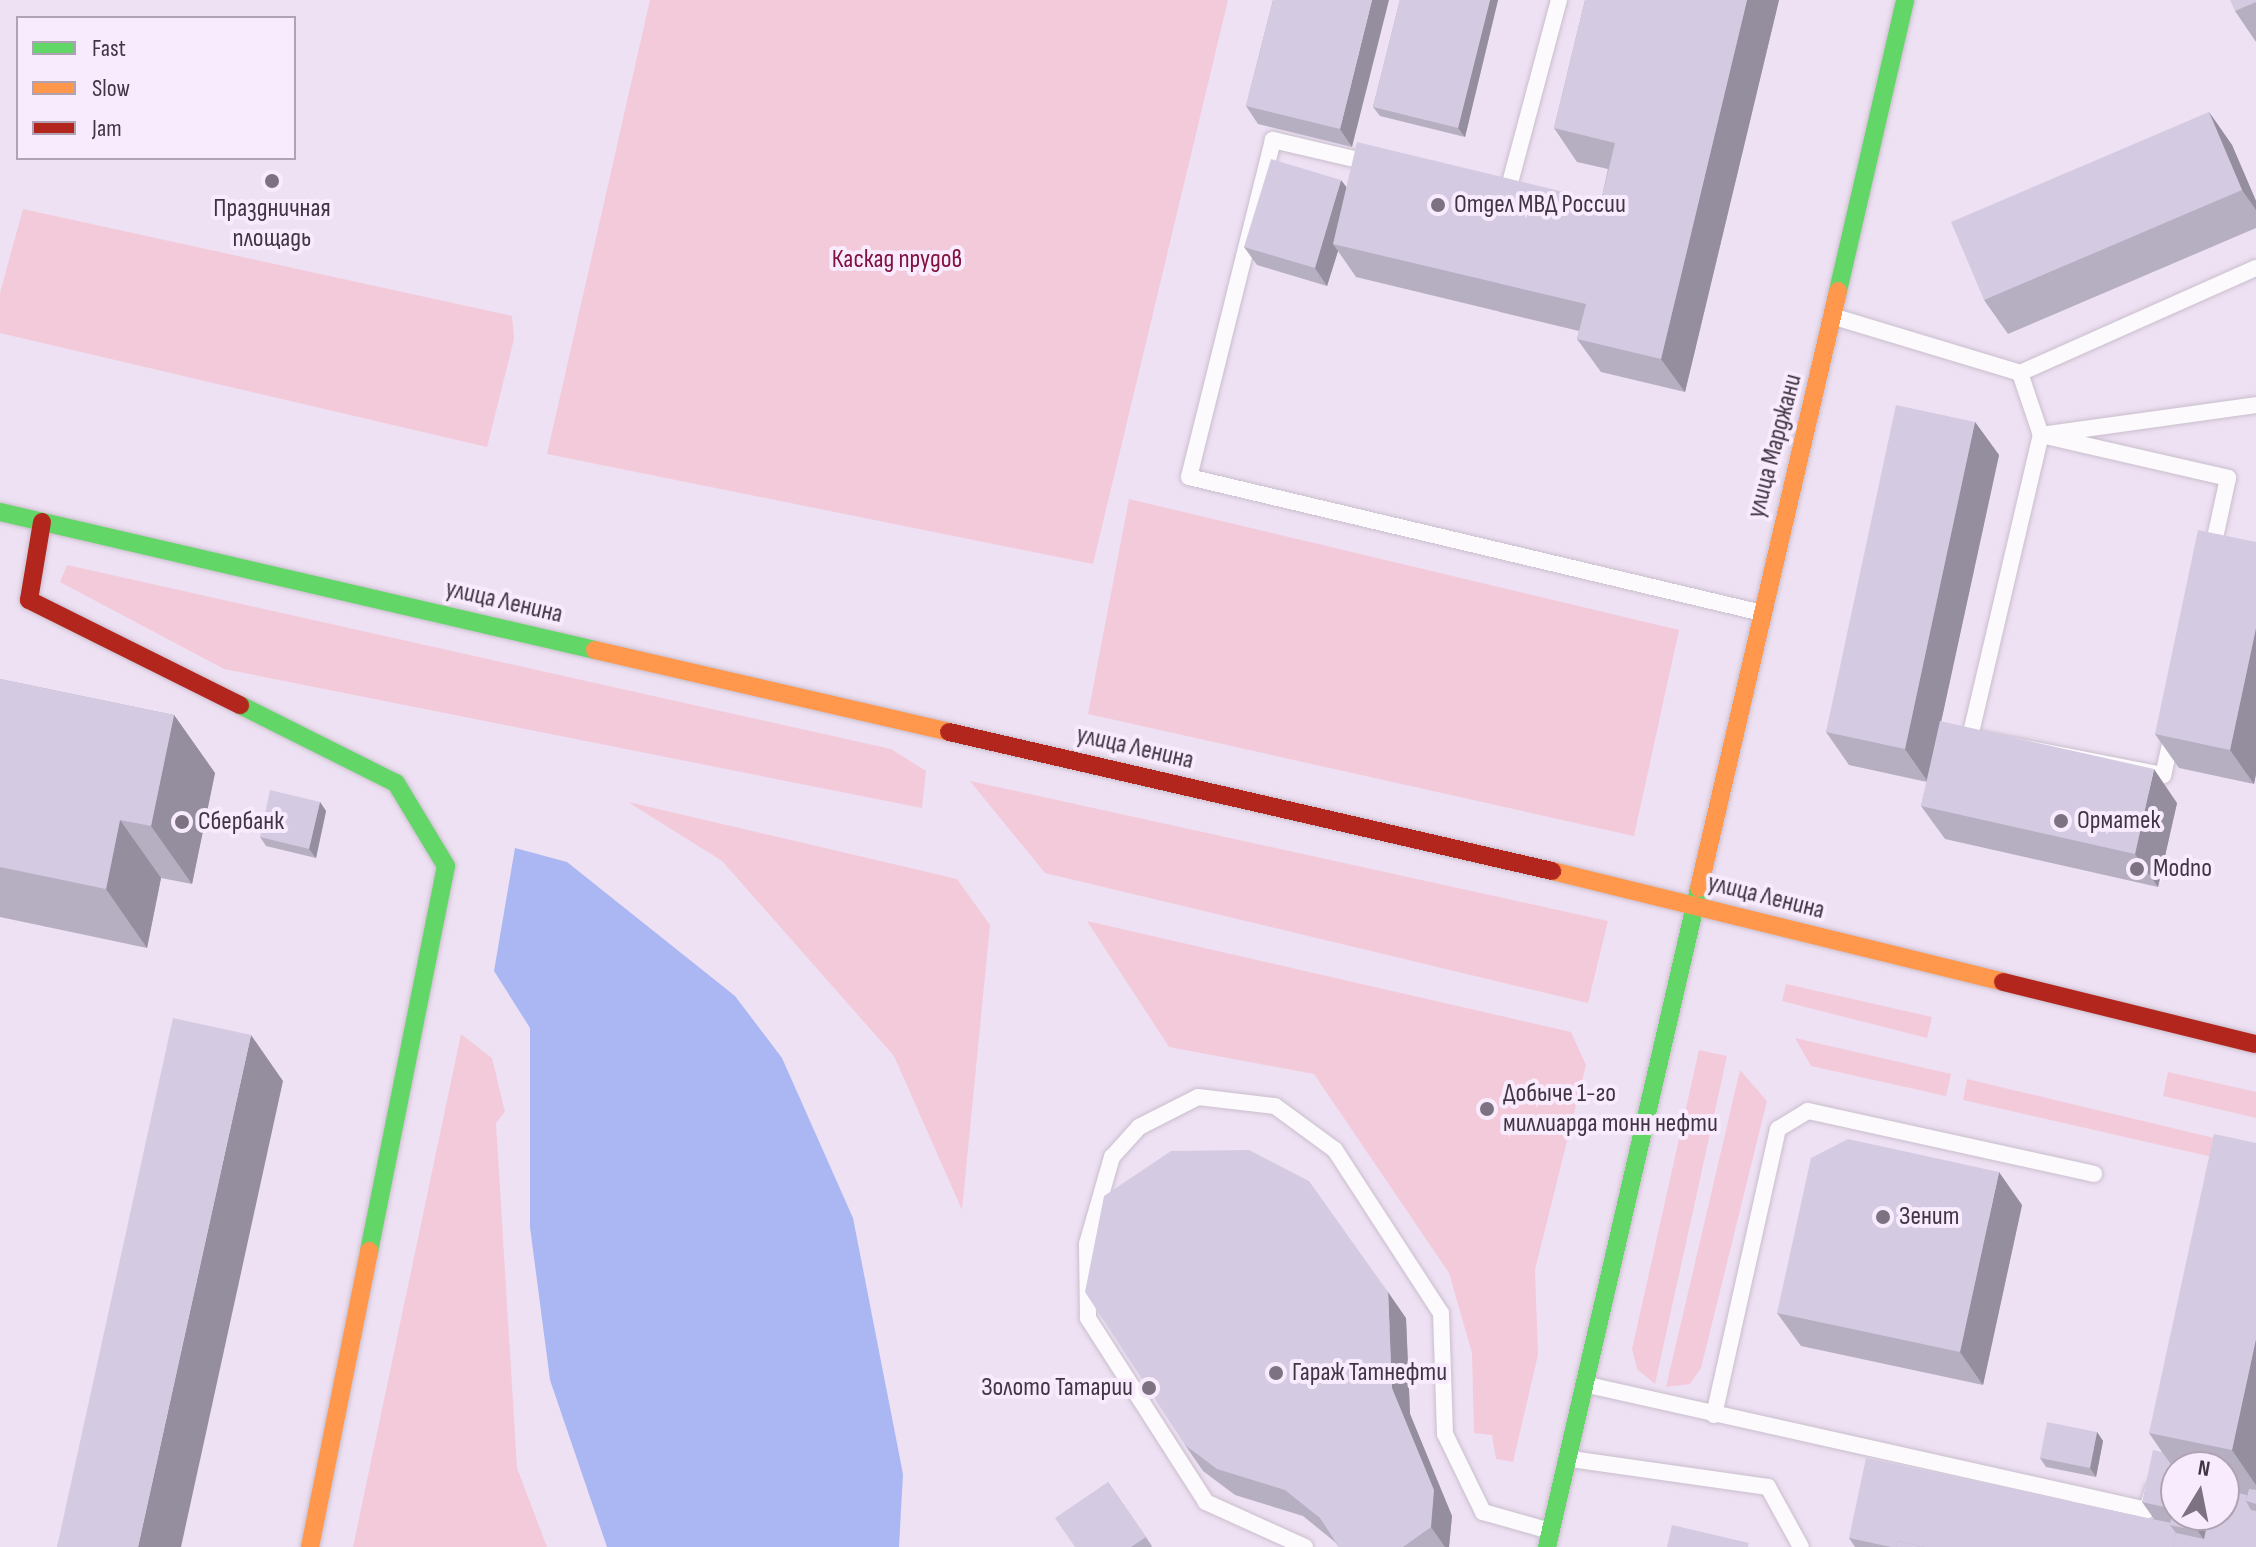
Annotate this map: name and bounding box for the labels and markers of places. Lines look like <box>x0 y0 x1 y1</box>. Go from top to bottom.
marker: Праздничная площадь <box>263 172 281 190</box>
place label: Отдел МВД России <box>1454 189 1626 221</box>
place label: Праздничная площадь <box>213 193 331 254</box>
marker: Отдел МВД России <box>1429 196 1447 214</box>
place label: Орматек <box>2077 805 2160 837</box>
place label: Сбербанк <box>198 806 284 838</box>
marker: Орматек <box>2052 812 2070 830</box>
marker: Сбербанк <box>173 813 191 831</box>
place label: Modno <box>2153 853 2212 885</box>
marker: Modno <box>2128 860 2146 878</box>
place label: Добыче 1-го миллиарда тонн нефти <box>1503 1078 1718 1140</box>
marker: Добыче 1-го миллиарда тонн нефти <box>1478 1100 1496 1118</box>
place label: Зенит <box>1899 1201 1959 1233</box>
marker: Зенит <box>1874 1208 1892 1226</box>
place label: Гараж Татнефти <box>1292 1357 1447 1389</box>
marker: Гараж Татнефти <box>1267 1364 1285 1382</box>
place label: Золото Татарии <box>981 1372 1133 1404</box>
marker: Золото Татарии <box>1140 1379 1158 1397</box>

